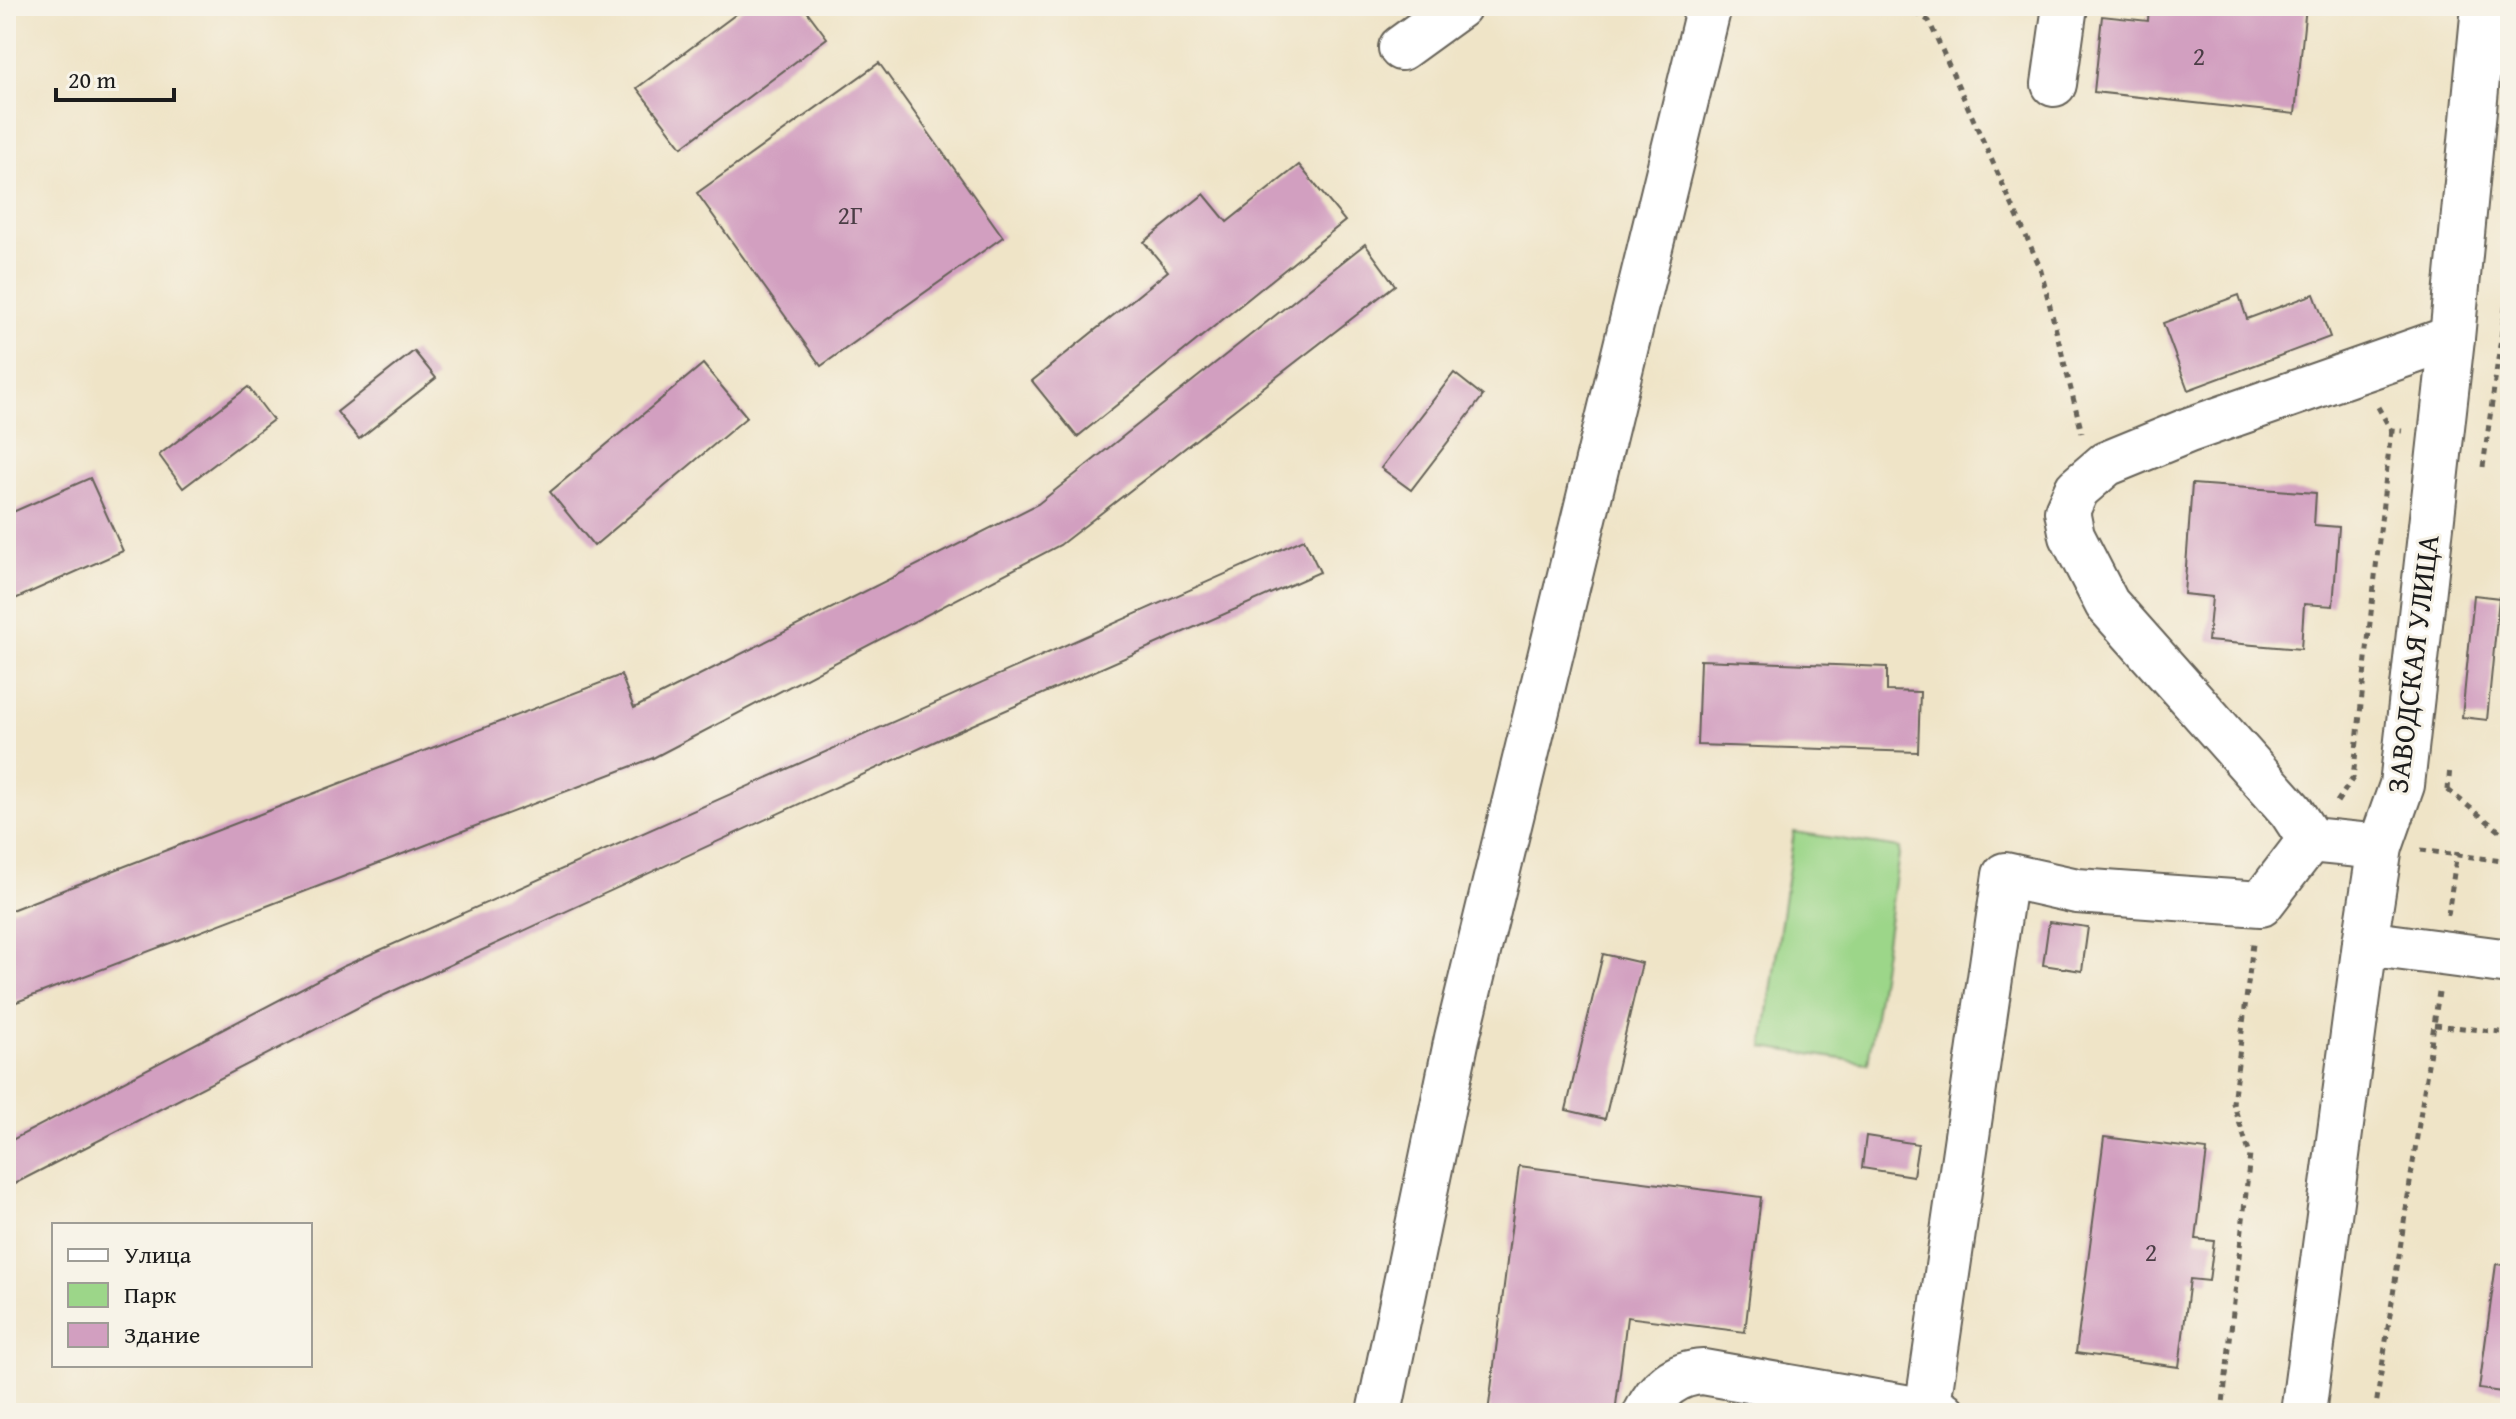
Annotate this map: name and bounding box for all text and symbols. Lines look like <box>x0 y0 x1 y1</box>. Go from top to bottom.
house number: 2 <box>2193 36 2205 75</box>
scale bar <box>56 52 174 102</box>
text: 20 m <box>68 62 116 97</box>
house number: 2Г <box>837 195 863 234</box>
street label: ЗАВОДСКАЯ УЛИЦА <box>2374 532 2450 796</box>
legend <box>52 1223 312 1367</box>
house number: 2 <box>2145 1232 2157 1271</box>
text: Улица <box>124 1237 192 1272</box>
text: Парк <box>124 1277 177 1312</box>
text: Здание <box>124 1317 200 1352</box>

